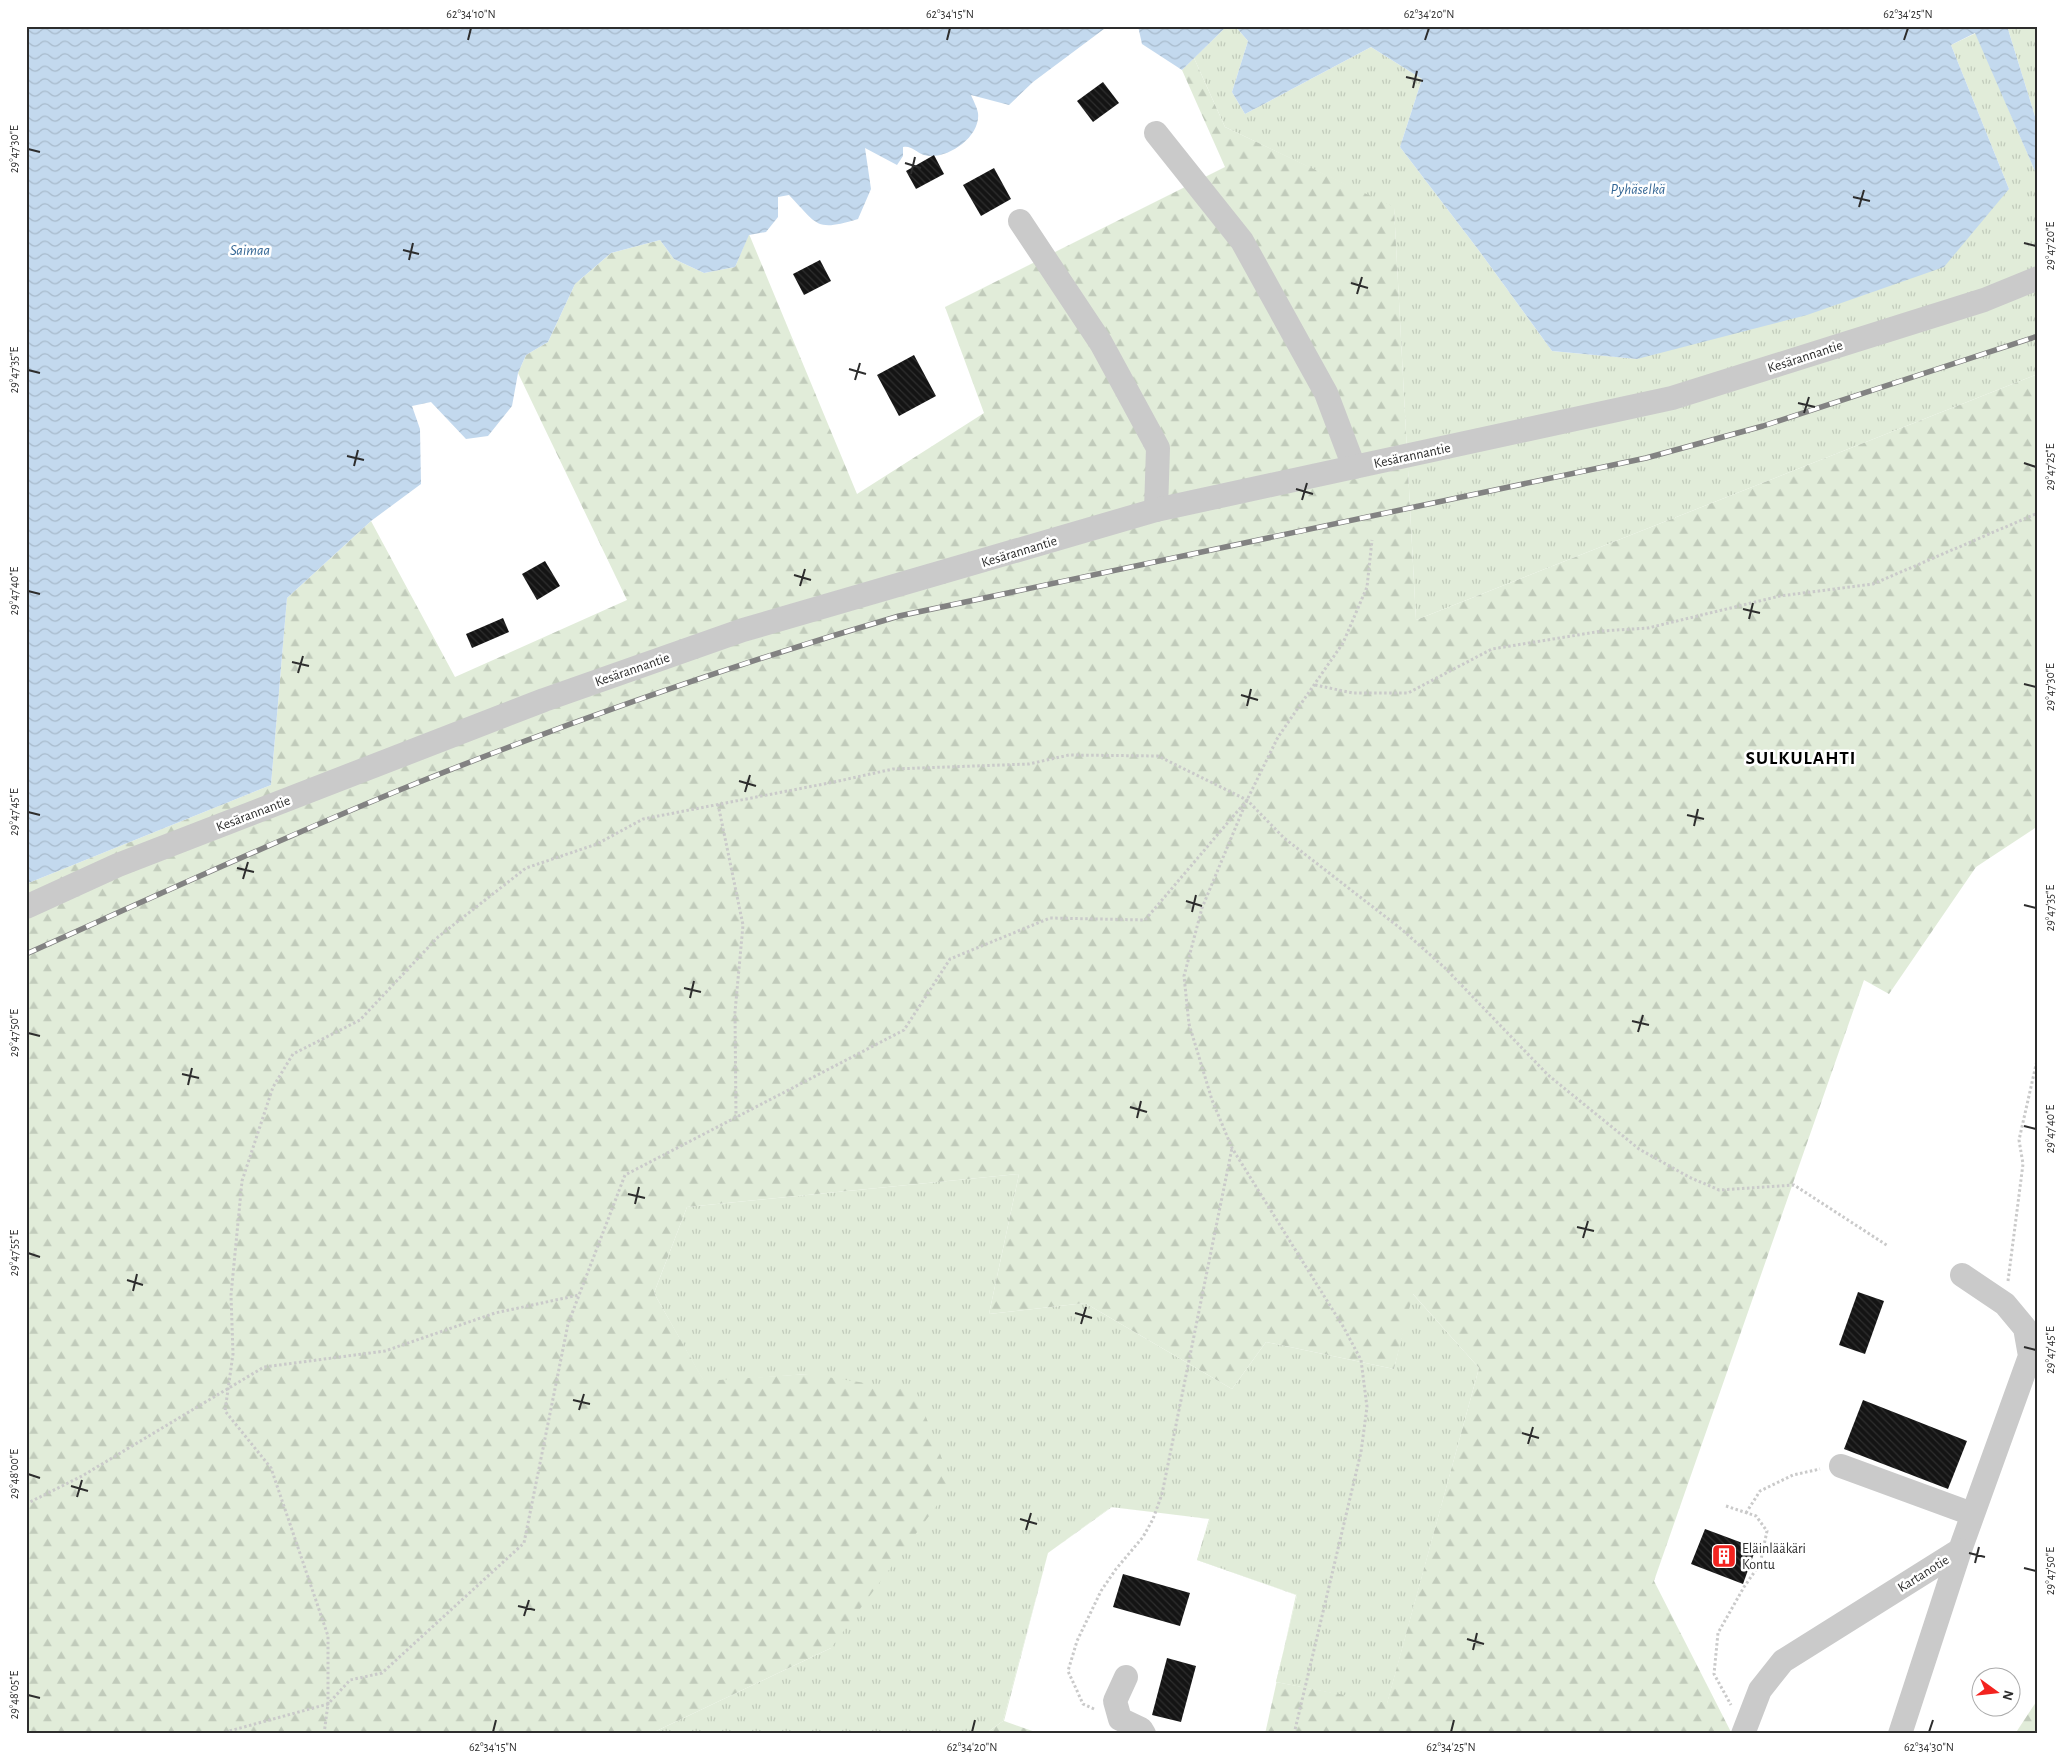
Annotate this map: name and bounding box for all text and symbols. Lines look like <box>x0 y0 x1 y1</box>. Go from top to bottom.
text: 62°34'10"N <box>446 8 496 20</box>
text: 62°34'15"N <box>926 8 974 20</box>
text: 62°34'20"N <box>1404 8 1454 20</box>
text: 62°34'25"N <box>1883 8 1933 20</box>
text: 29°47'30"E <box>8 125 20 173</box>
water label: Pyhäselkä <box>1611 182 1665 197</box>
text: 29°47'20"E <box>2044 222 2056 270</box>
water label: Saimaa <box>230 243 270 258</box>
street label: Kesärannantie <box>1766 338 1845 376</box>
text: 29°47'35"E <box>8 347 20 393</box>
street label: Kesärannantie <box>1373 441 1452 471</box>
text: 29°47'25"E <box>2044 443 2056 491</box>
street label: Kesärannantie <box>980 534 1059 570</box>
text: 29°47'40"E <box>8 566 20 615</box>
street label: Kesärannantie <box>593 651 672 689</box>
text: 29°47'30"E <box>2044 663 2056 711</box>
district label: SULKULAHTI <box>1746 749 1856 768</box>
text: 29°47'45"E <box>8 788 20 836</box>
street label: Kesärannantie <box>214 793 292 834</box>
text: 29°47'35"E <box>2044 885 2056 931</box>
text: 29°47'50"E <box>8 1009 20 1057</box>
text: 29°47'40"E <box>2044 1104 2056 1153</box>
text: 29°47'55"E <box>8 1230 20 1276</box>
text: 29°47'45"E <box>2044 1326 2056 1374</box>
text: 29°48'00"E <box>8 1449 20 1499</box>
place label: Eläinlääkäri Kontu <box>1742 1542 1806 1572</box>
building icon: Eläinlääkäri Kontu <box>1711 1543 1737 1569</box>
text: 29°47'50"E <box>2044 1547 2056 1595</box>
street label: Kartanotie <box>1895 1553 1952 1595</box>
north arrow <box>1972 1668 2022 1718</box>
text: 29°48'05"E <box>8 1671 20 1719</box>
text: N <box>2000 1689 2016 1702</box>
text: 62°34'15"N <box>469 1741 517 1753</box>
text: 62°34'20"N <box>947 1741 997 1753</box>
text: 62°34'25"N <box>1426 1741 1476 1753</box>
text: 62°34'30"N <box>1904 1741 1954 1753</box>

